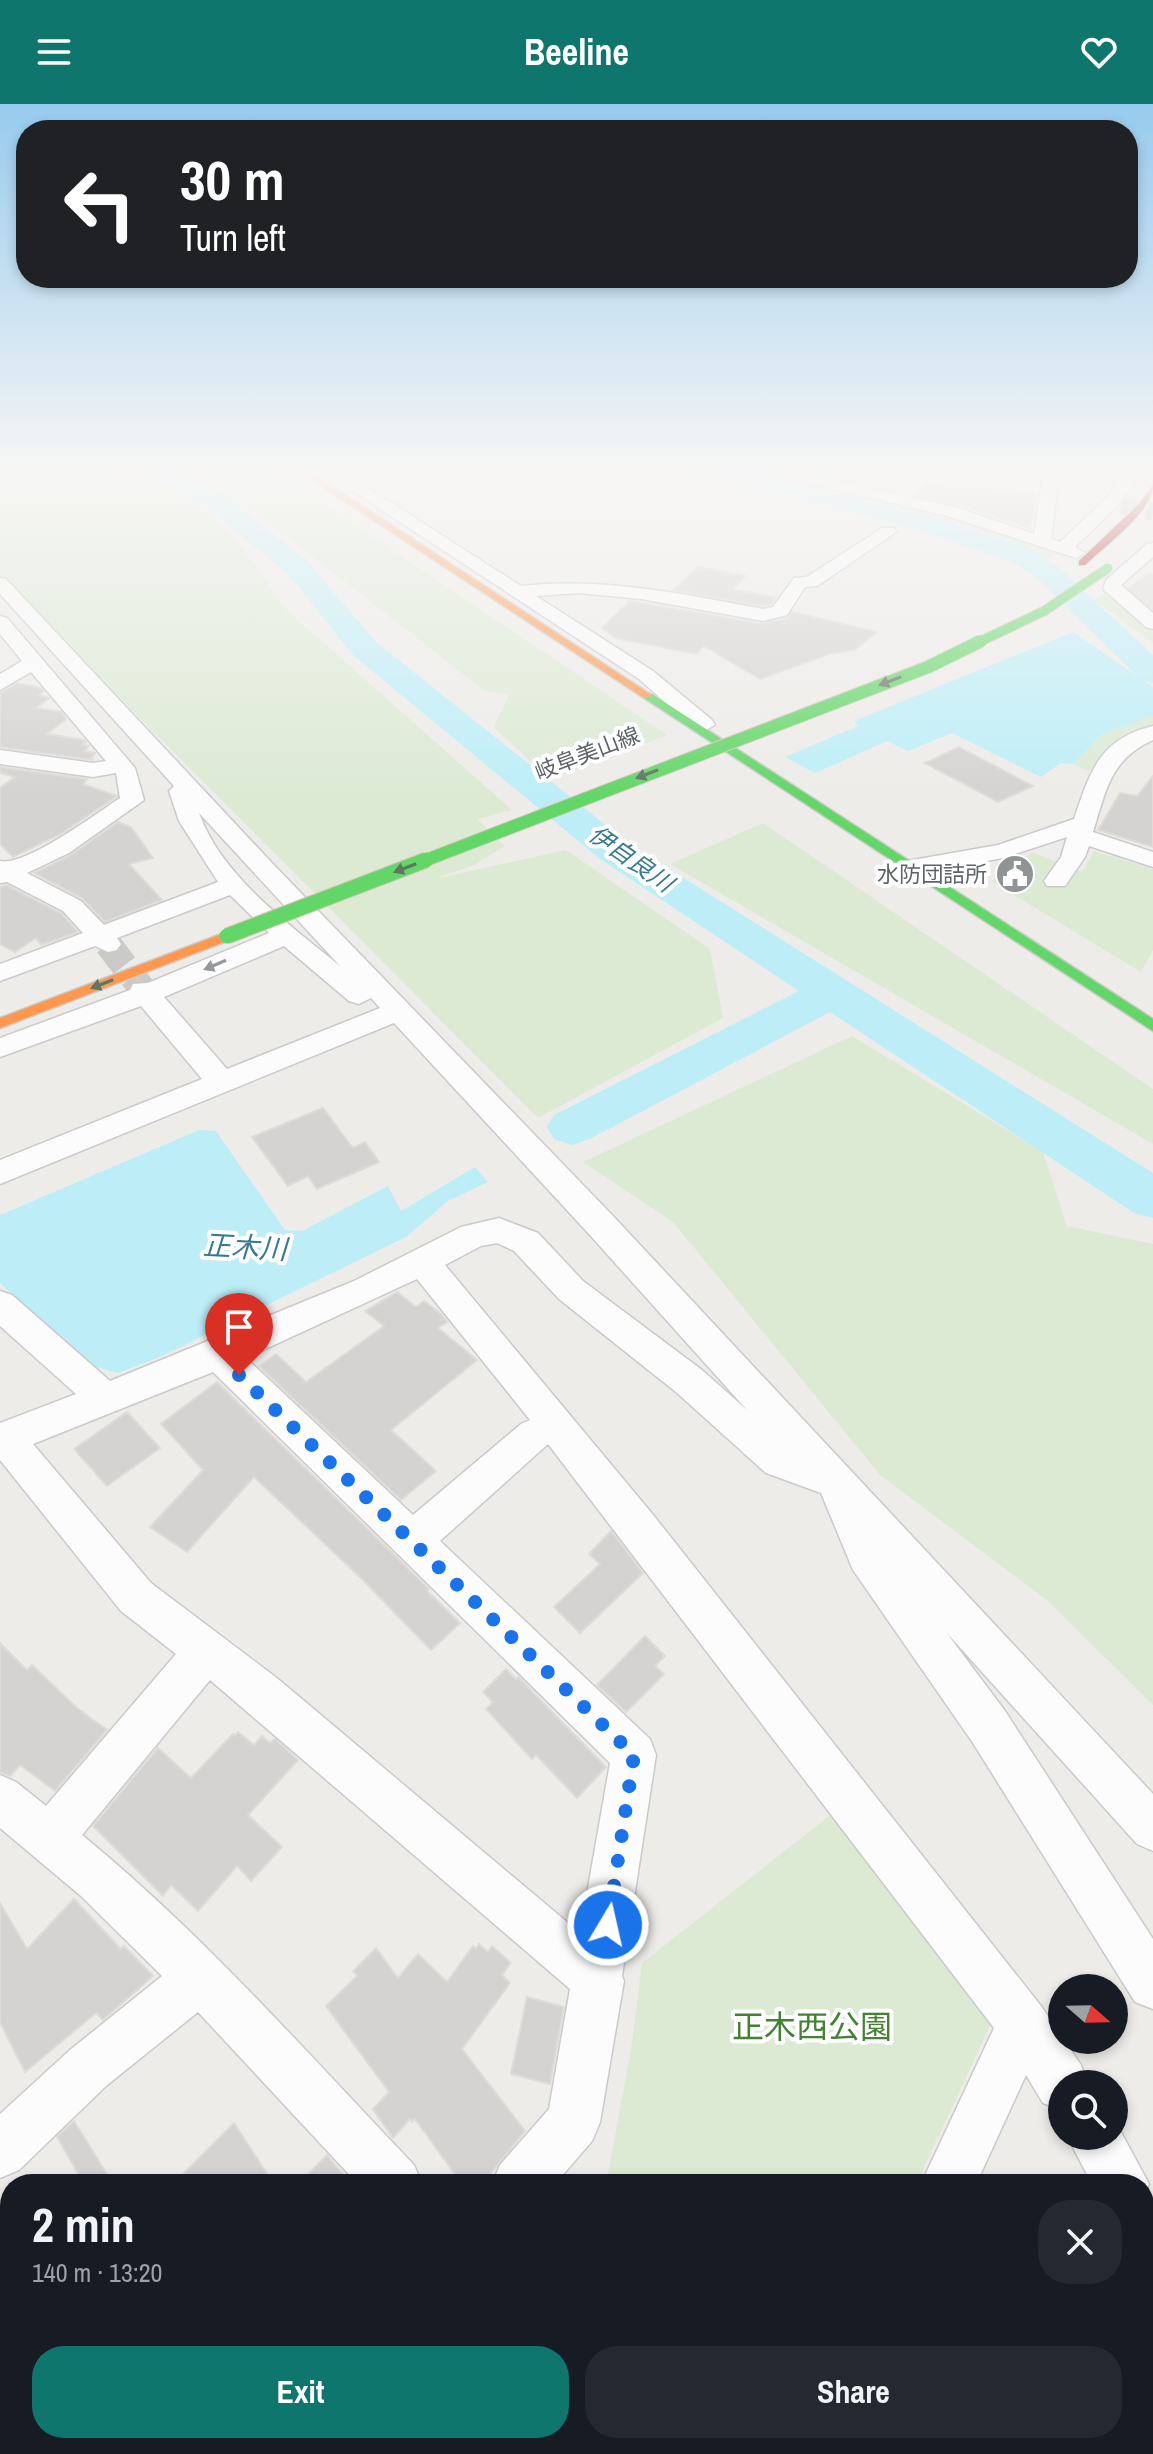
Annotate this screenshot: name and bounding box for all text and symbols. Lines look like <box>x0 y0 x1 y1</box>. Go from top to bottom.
text: Beeline <box>524 28 629 76</box>
icon: menu <box>32 30 76 74</box>
icon: heart <box>1077 30 1121 74</box>
text: 30 m <box>180 142 285 217</box>
icon: left <box>48 152 152 256</box>
text: Turn left <box>180 214 286 262</box>
one-way arrow <box>878 675 902 688</box>
street label: 岐阜美山線 <box>530 719 644 787</box>
one-way arrow <box>635 768 659 781</box>
water label: 伊自良川 <box>583 818 683 901</box>
public building icon: 水防団詰所 <box>994 853 1036 895</box>
place label: 水防団詰所 <box>877 859 987 889</box>
one-way arrow <box>393 862 417 875</box>
one-way arrow <box>203 959 227 972</box>
one-way arrow <box>90 978 114 991</box>
water label: 正木川 <box>202 1226 291 1268</box>
pin <box>205 1293 273 1375</box>
icon: arrive <box>217 1305 261 1349</box>
position arrow <box>566 1883 650 1967</box>
north arrow <box>1048 1974 1128 2054</box>
map controls <box>1048 1974 1128 2150</box>
park label: 正木西公園 <box>732 2005 892 2048</box>
button: search <box>1048 2070 1128 2150</box>
text: 2 min <box>32 2192 135 2257</box>
button: close <box>1038 2200 1122 2284</box>
text: 140 m · 13:20 <box>32 2255 162 2290</box>
button: Exit <box>32 2346 569 2438</box>
button: Share <box>585 2346 1122 2438</box>

